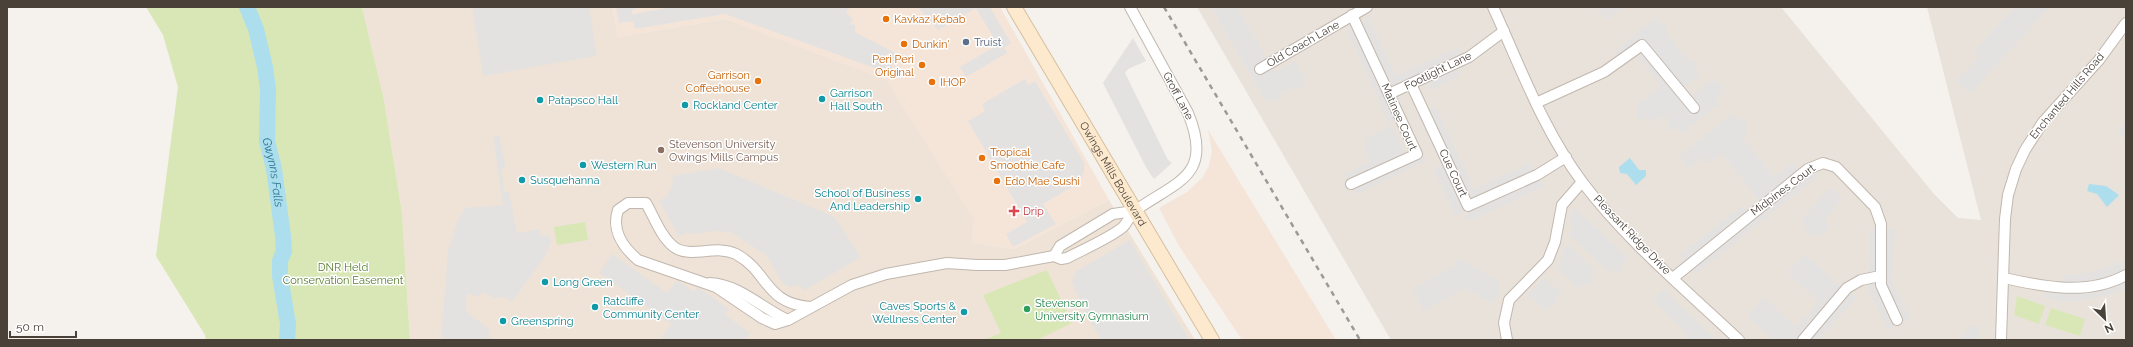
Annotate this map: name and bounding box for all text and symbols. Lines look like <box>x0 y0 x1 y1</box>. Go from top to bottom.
place label: Kavkaz Kebab <box>894 13 966 26</box>
marker: Kavkaz Kebab <box>881 14 891 24</box>
street label: Old Coach Lane <box>1264 18 1342 70</box>
place label: Truist <box>974 36 1002 49</box>
marker: Truist <box>961 37 971 47</box>
place label: Dunkin' <box>912 38 950 51</box>
marker: Dunkin' <box>899 39 909 49</box>
street label: Footlight Lane <box>1402 49 1474 93</box>
street label: Enchanted Hills Road <box>2027 50 2107 142</box>
place label: Peri Peri Original <box>872 53 914 79</box>
marker: Peri Peri Original <box>917 60 927 70</box>
place label: Garrison Coffeehouse <box>686 69 751 95</box>
street label: Groff Lane <box>1160 70 1196 123</box>
marker: Garrison Coffeehouse <box>753 76 763 86</box>
place label: IHOP <box>940 76 966 89</box>
marker: IHOP <box>927 77 937 87</box>
street label: Matinee Court <box>1378 81 1420 153</box>
place label: Garrison Hall South <box>830 87 882 113</box>
place label: Patapsco Hall <box>548 94 618 107</box>
marker: Garrison Hall South <box>817 94 827 104</box>
marker: Patapsco Hall <box>535 95 545 105</box>
place label: Rockland Center <box>693 99 778 112</box>
marker: Rockland Center <box>680 100 690 110</box>
street label: Owings Mills Boulevard <box>1077 119 1149 228</box>
water label: Gwynns Falls <box>259 136 286 208</box>
place label: Stevenson University Owings Mills Campus <box>669 138 778 164</box>
marker: Stevenson University Owings Mills Campus <box>656 145 666 155</box>
place label: Tropical Smoothie Cafe <box>990 146 1065 172</box>
street label: Cue Court <box>1436 147 1470 199</box>
marker: Tropical Smoothie Cafe <box>977 153 987 163</box>
place label: Western Run <box>591 159 657 172</box>
marker: Western Run <box>578 160 588 170</box>
street label: Midpines Court <box>1748 161 1818 218</box>
place label: Susquehanna <box>530 174 600 187</box>
marker: Susquehanna <box>517 175 527 185</box>
place label: Edo Mae Sushi <box>1005 175 1080 188</box>
marker: Edo Mae Sushi <box>992 176 1002 186</box>
place label: School of Business And Leadership <box>815 187 910 213</box>
street label: Pleasant Ridge Drive <box>1591 193 1674 278</box>
marker: School of Business And Leadership <box>913 194 923 204</box>
marker: Drip <box>1008 205 1020 217</box>
place label: Drip <box>1023 205 1044 218</box>
park label: DNR Held Conservation Easement <box>283 261 404 287</box>
place label: Long Green <box>553 276 613 289</box>
marker: Long Green <box>540 277 550 287</box>
place label: Ratcliffe Community Center <box>603 295 699 321</box>
place label: Stevenson University Gymnasium <box>1035 297 1149 323</box>
north arrow <box>2085 299 2125 339</box>
place label: Caves Sports & Wellness Center <box>872 300 957 326</box>
marker: Ratcliffe Community Center <box>590 302 600 312</box>
marker: Stevenson University Gymnasium <box>1022 304 1032 314</box>
marker: Caves Sports & Wellness Center <box>959 307 969 317</box>
scale bar <box>10 313 76 339</box>
place label: Greenspring <box>511 315 573 328</box>
marker: Greenspring <box>498 316 508 326</box>
text: 50 m <box>16 320 44 334</box>
text: N <box>2102 320 2116 335</box>

